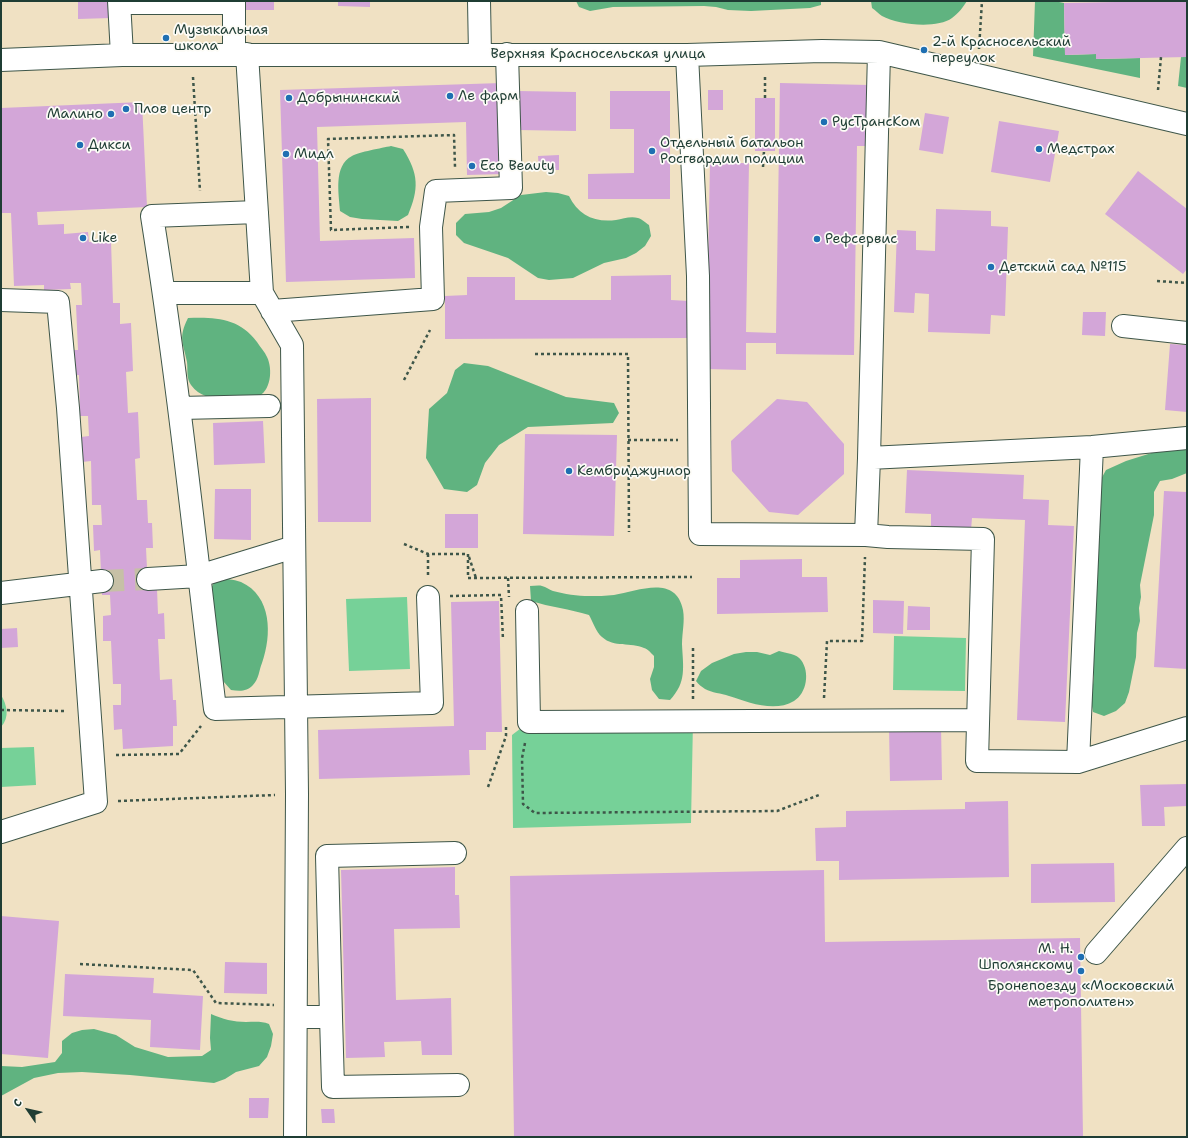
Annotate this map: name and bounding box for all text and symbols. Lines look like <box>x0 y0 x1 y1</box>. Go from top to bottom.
place label: Музыкальная школа <box>174 22 268 54</box>
marker: Музыкальная школа <box>161 33 171 43</box>
place label: 2-й Красносельский переулок <box>932 34 1071 66</box>
marker: 2-й Красносельский переулок <box>919 45 929 55</box>
street label: Верхняя Красносельская улица <box>490 46 706 62</box>
place label: Ле фарм <box>458 88 518 104</box>
place label: Добрынинский <box>297 90 400 106</box>
marker: Ле фарм <box>445 91 455 101</box>
marker: Добрынинский <box>284 93 294 103</box>
place label: Плов центр <box>134 101 211 117</box>
marker: Плов центр <box>121 104 131 114</box>
place label: Малино <box>47 106 103 122</box>
marker: Малино <box>106 109 116 119</box>
place label: РусТрансКом <box>832 114 920 130</box>
marker: РусТрансКом <box>819 117 829 127</box>
place label: Отдельный батальон Росгвардии полиции <box>660 135 804 168</box>
place label: Дикси <box>88 137 131 153</box>
marker: Дикси <box>75 140 85 150</box>
place label: Медстрах <box>1047 141 1115 157</box>
marker: Медстрах <box>1034 144 1044 154</box>
place label: Мидл <box>294 146 334 162</box>
marker: Отдельный батальон Росгвардии полиции <box>647 146 657 156</box>
marker: Мидл <box>281 149 291 159</box>
place label: Eco Beauty <box>480 158 555 174</box>
marker: Eco Beauty <box>467 161 477 171</box>
place label: Like <box>91 230 118 246</box>
place label: Рефсервис <box>825 231 897 247</box>
marker: Like <box>78 233 88 243</box>
marker: Рефсервис <box>812 234 822 244</box>
place label: Детский сад №115 <box>999 259 1127 275</box>
marker: Детский сад №115 <box>986 262 996 272</box>
place label: Кембриджуниор <box>577 463 691 479</box>
marker: Кембриджуниор <box>564 466 574 476</box>
place label: М. Н. Шполянскому <box>978 941 1073 974</box>
marker: М. Н. Шполянскому <box>1076 952 1086 962</box>
marker: Бронепоезду «Московский метрополитен» <box>1076 966 1086 976</box>
place label: Бронепоезду «Московский метрополитен» <box>987 978 1175 1010</box>
north arrow <box>8 1090 48 1130</box>
text: С <box>10 1096 26 1110</box>

